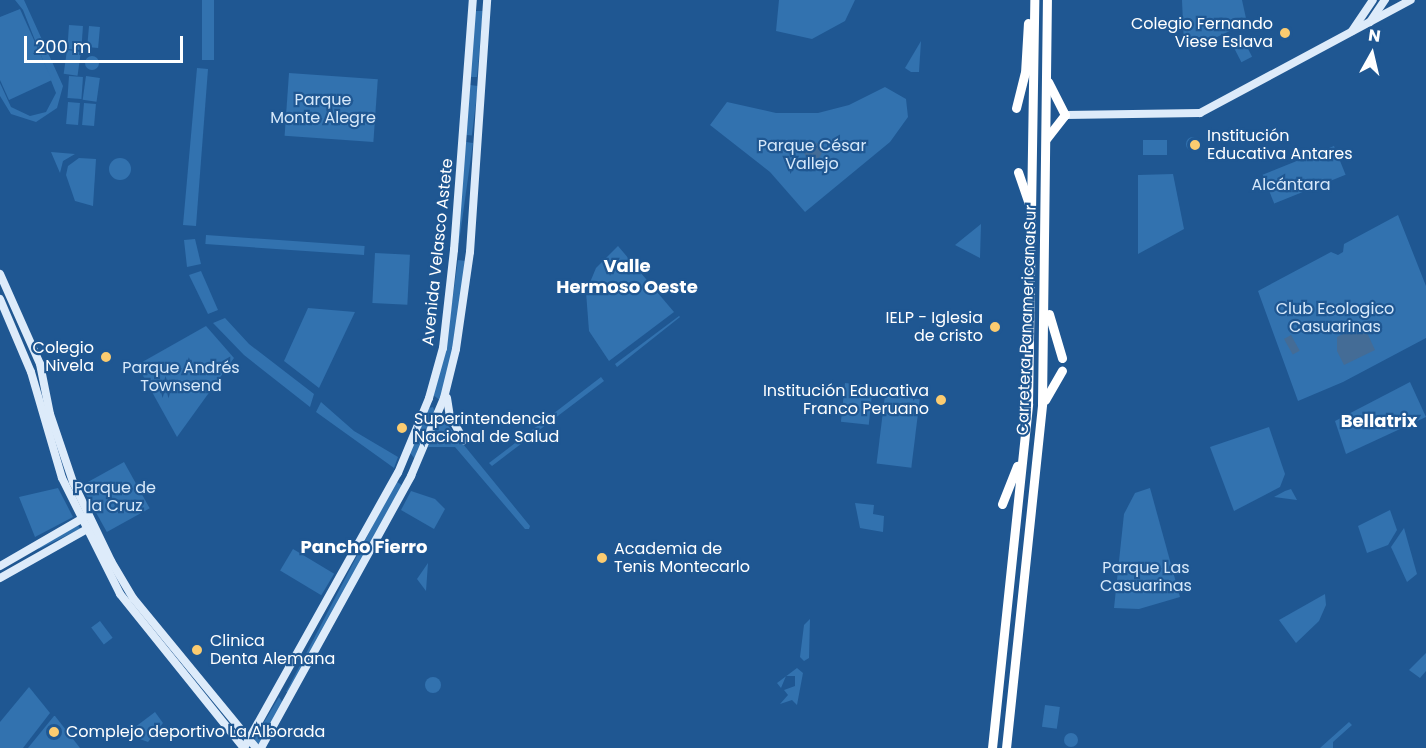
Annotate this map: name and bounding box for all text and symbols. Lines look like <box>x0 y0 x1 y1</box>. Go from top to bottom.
place label: Colegio Fernando Viese Eslava <box>1131 14 1273 52</box>
text: N <box>1367 23 1382 48</box>
scale bar <box>27 24 186 62</box>
north arrow <box>1342 24 1402 84</box>
marker: Colegio Fernando Viese Eslava <box>1278 26 1292 40</box>
text: 200 m <box>35 34 91 59</box>
park label: Parque Monte Alegre <box>270 90 376 128</box>
place label: Institución Educativa Antares <box>1207 126 1353 164</box>
park label: Parque César Vallejo <box>758 136 866 174</box>
marker: Institución Educativa Antares <box>1188 138 1202 152</box>
street label: Avenida Velasco Astete <box>419 157 457 347</box>
park label: Alcántara <box>1252 175 1330 195</box>
street label: Carretera Panamericana Sur <box>1013 204 1041 436</box>
district label: Valle Hermoso Oeste <box>556 256 698 298</box>
park label: Club Ecologico Casuarinas <box>1276 299 1394 337</box>
place label: IELP - Iglesia de cristo <box>886 308 983 346</box>
marker: IELP - Iglesia de cristo <box>988 320 1002 334</box>
place label: Colegio Nivela <box>33 338 94 376</box>
marker: Colegio Nivela <box>99 350 113 364</box>
park label: Parque Andrés Townsend <box>122 358 240 396</box>
place label: Institución Educativa Franco Peruano <box>763 381 929 419</box>
marker: Institución Educativa Franco Peruano <box>934 393 948 407</box>
place label: Superintendencia Nacional de Salud <box>414 409 559 447</box>
district label: Bellatrix <box>1341 410 1417 432</box>
marker: Superintendencia Nacional de Salud <box>395 421 409 435</box>
park label: Parque de la Cruz <box>74 478 156 516</box>
district label: Pancho Fierro <box>300 536 428 558</box>
place label: Academia de Tenis Montecarlo <box>614 539 750 577</box>
marker: Academia de Tenis Montecarlo <box>595 551 609 565</box>
park label: Parque Las Casuarinas <box>1100 558 1192 596</box>
place label: Clinica Denta Alemana <box>210 631 335 669</box>
marker: Clinica Denta Alemana <box>188 641 206 659</box>
place label: Complejo deportivo La Alborada <box>66 722 325 742</box>
marker: Complejo deportivo La Alborada <box>47 725 61 739</box>

